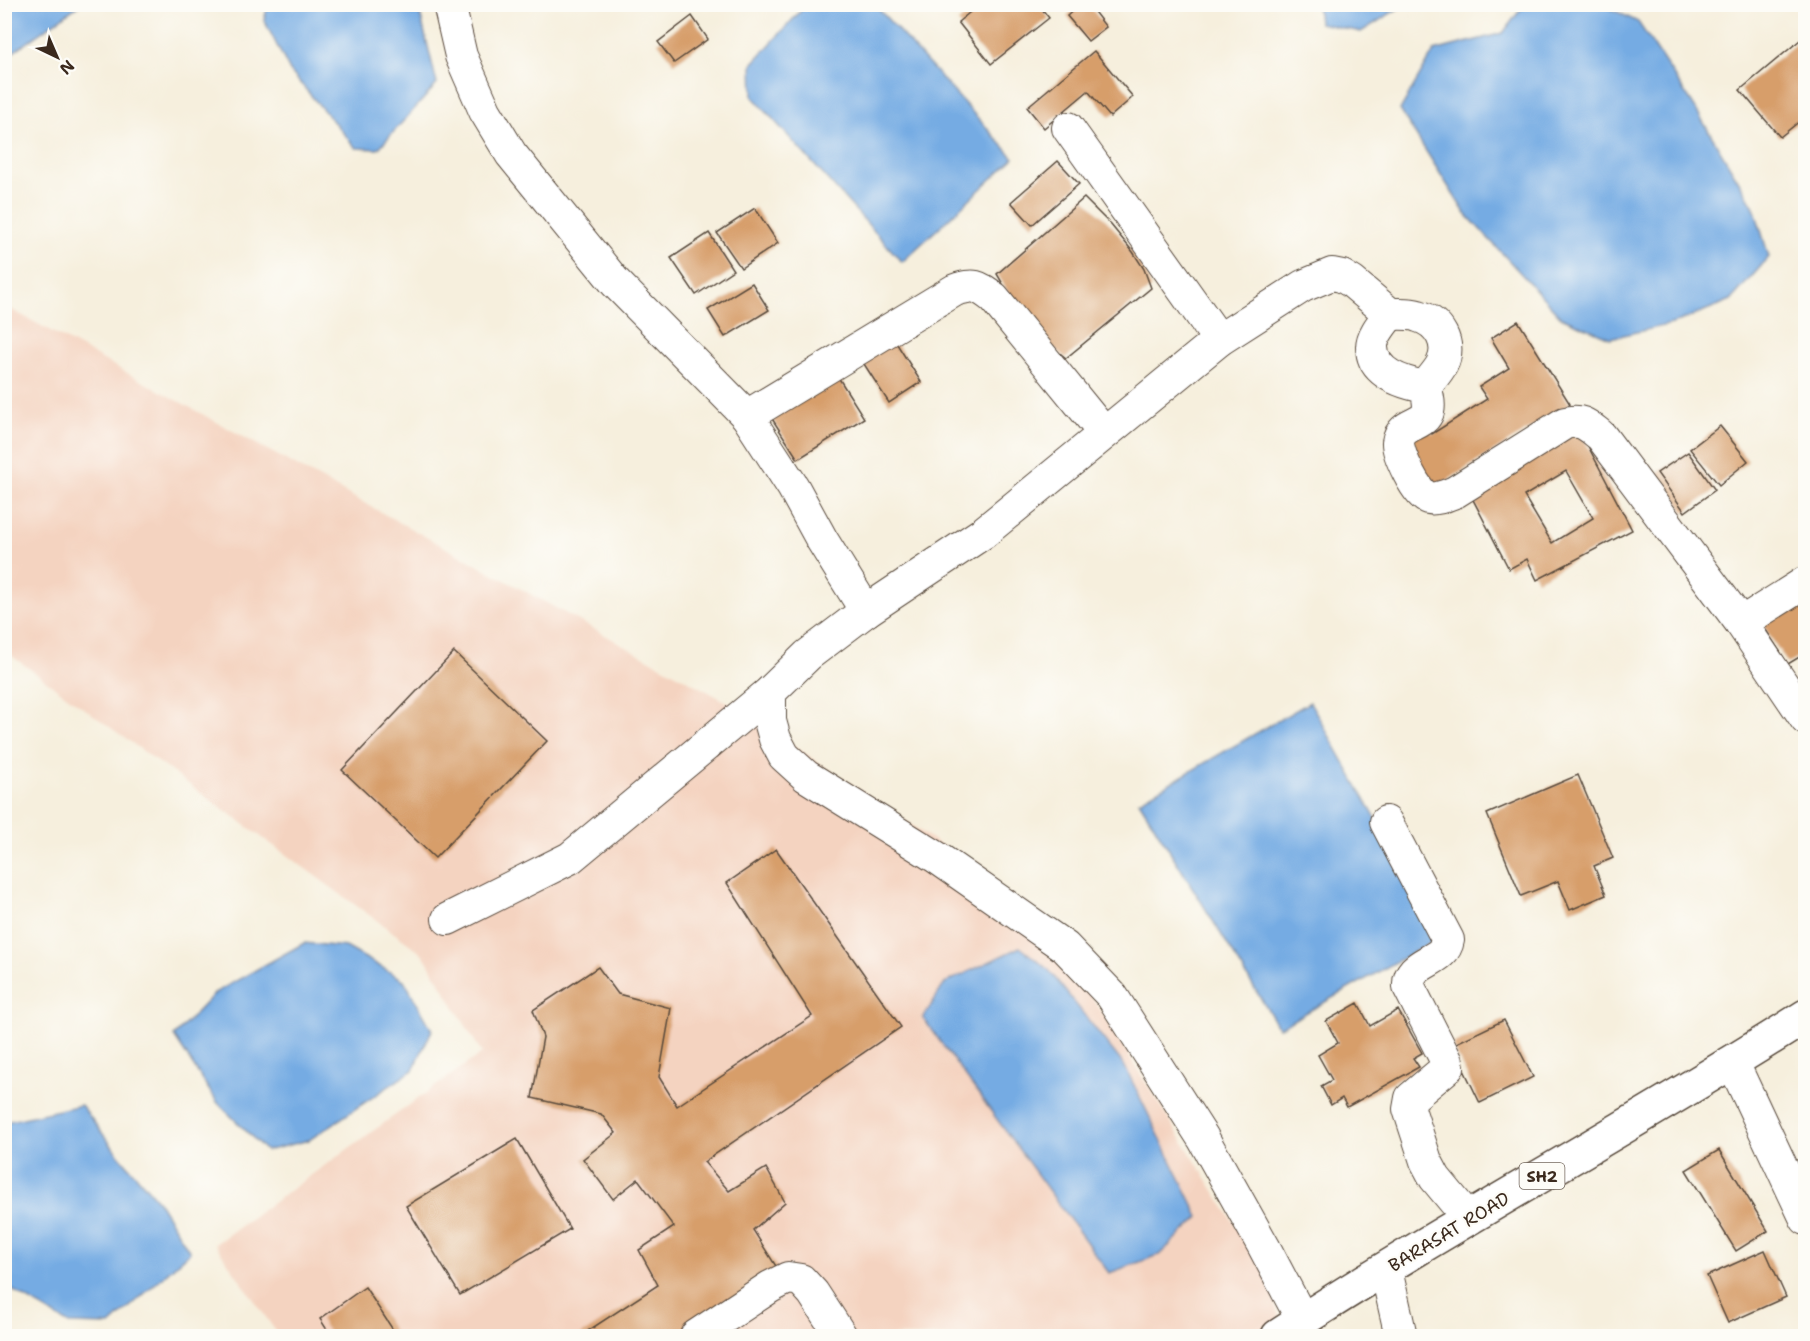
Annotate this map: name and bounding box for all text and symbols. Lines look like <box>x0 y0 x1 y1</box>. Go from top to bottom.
north arrow <box>27 27 87 87</box>
text: N <box>55 55 79 79</box>
road number: SH2 <box>1520 1163 1564 1189</box>
street label: BARASAT ROAD <box>1384 1186 1514 1278</box>

